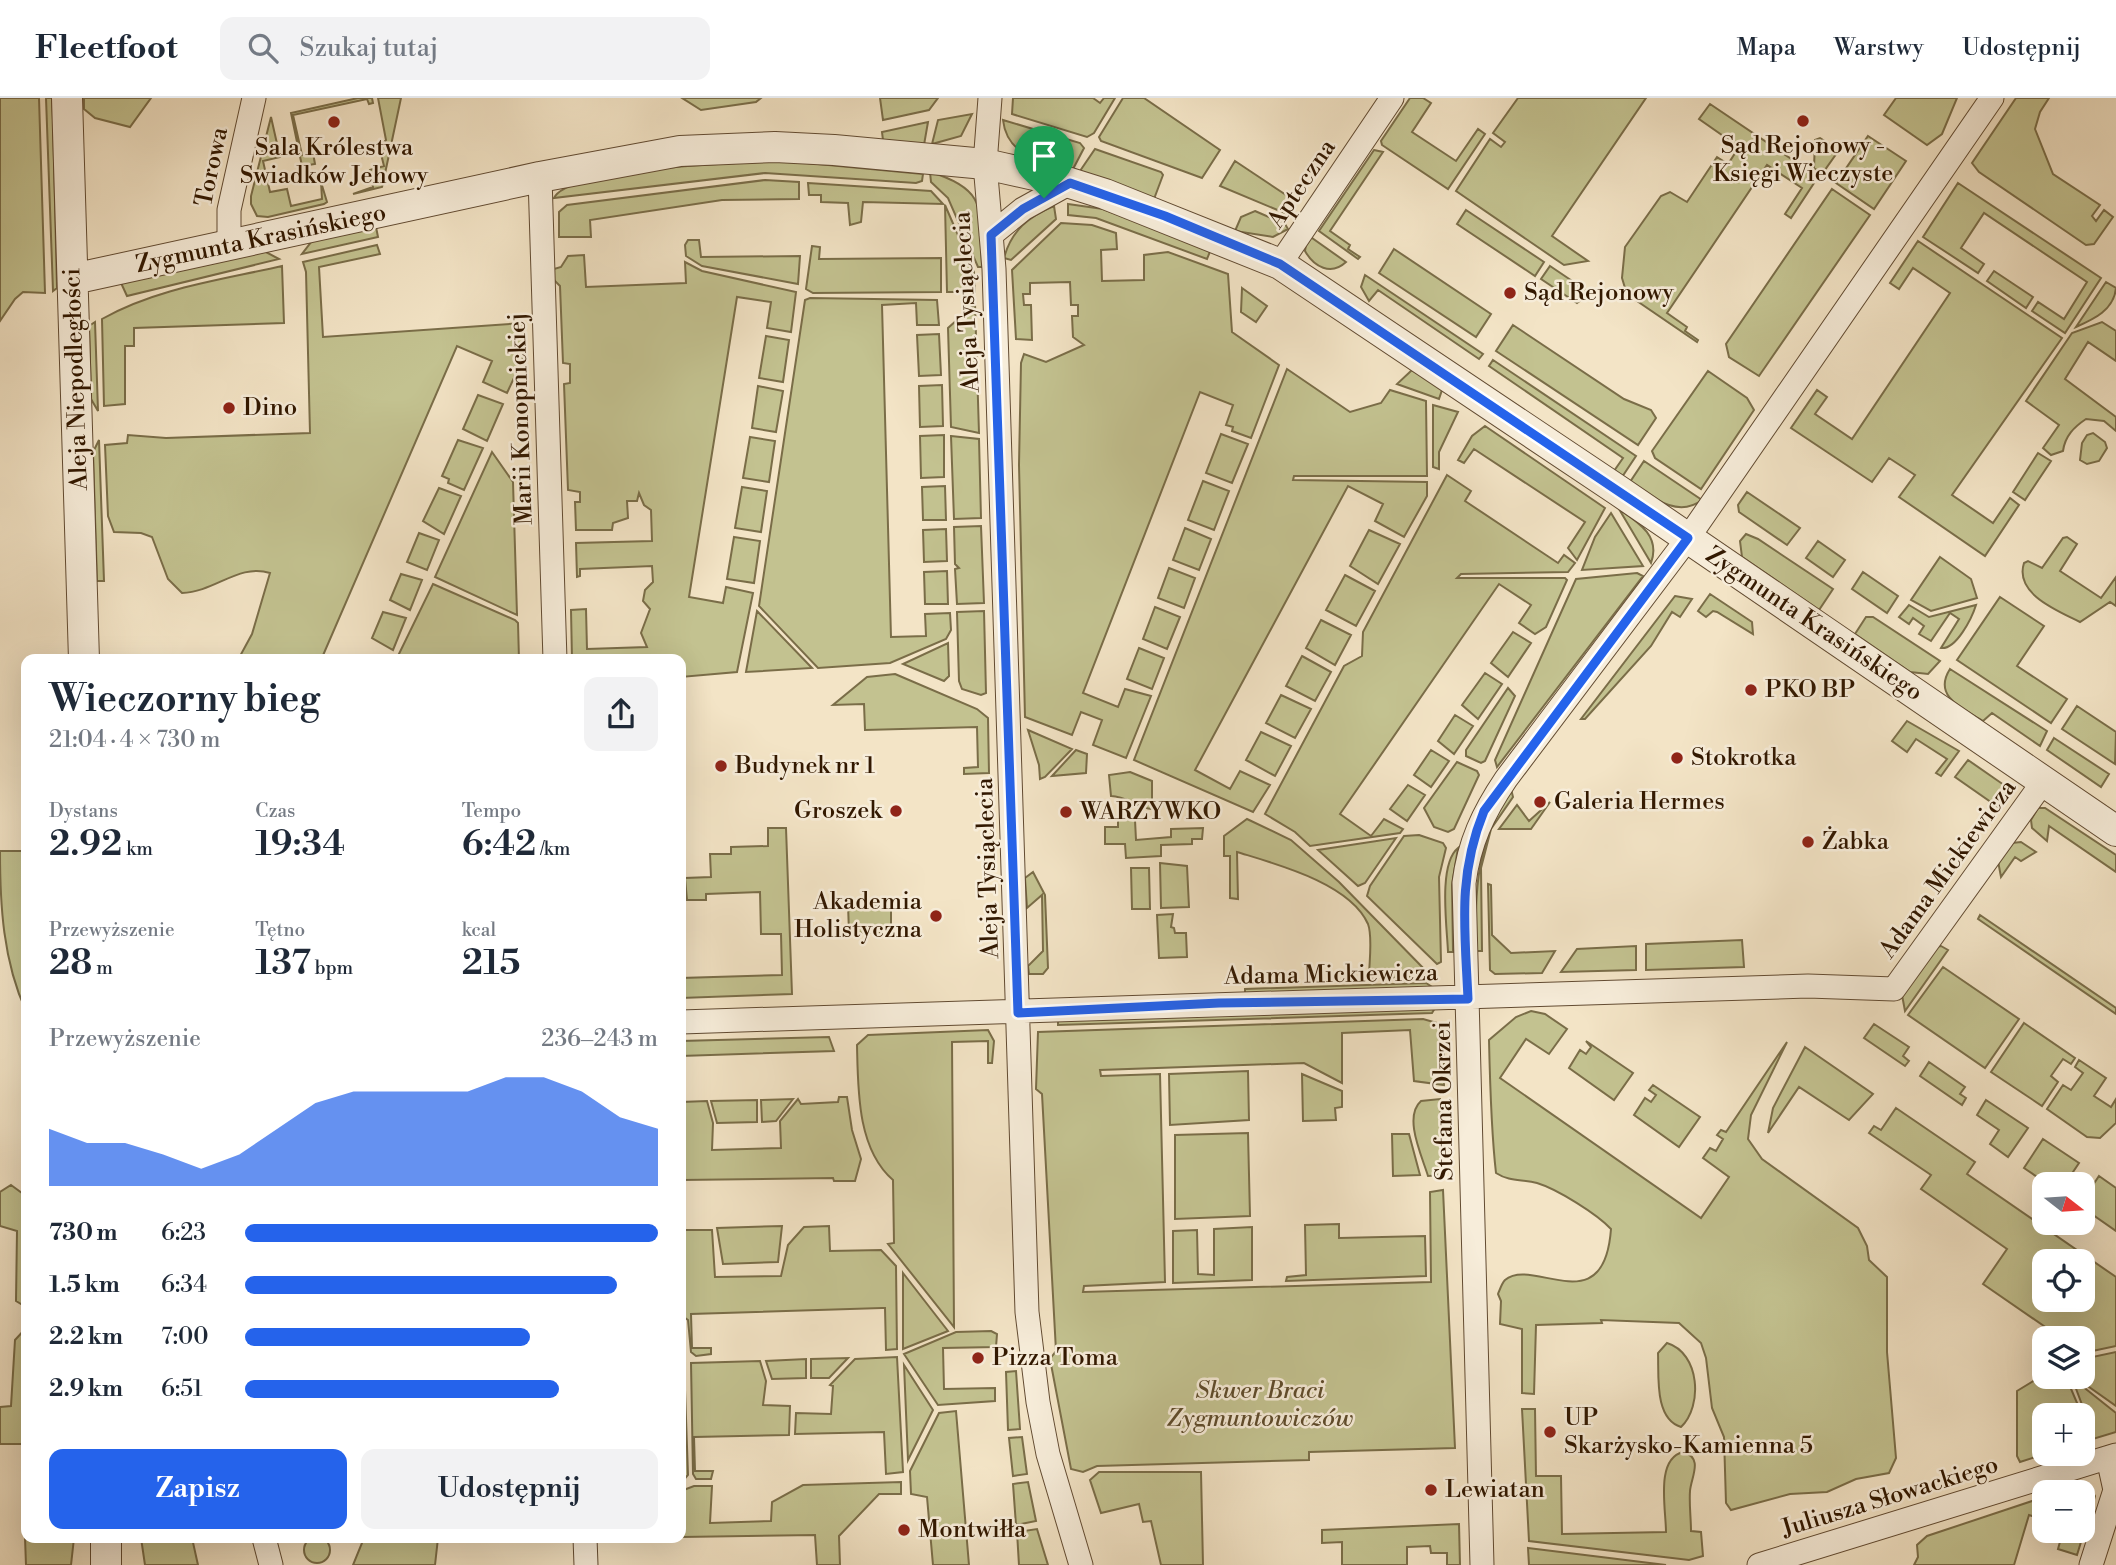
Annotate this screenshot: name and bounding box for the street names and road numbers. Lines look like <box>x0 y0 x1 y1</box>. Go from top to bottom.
street label: Torowa <box>189 124 235 209</box>
street label: Apteczna <box>1261 133 1343 235</box>
street label: Zygmunta Krasińskiego <box>133 198 389 280</box>
street label: Aleja Tysiąclecia <box>947 210 987 394</box>
street label: Aleja Niepodległości <box>57 267 95 492</box>
street label: Marii Konopnickiej <box>502 312 540 526</box>
street label: Zygmunta Krasińskiego <box>1700 540 1928 708</box>
street label: Adama Mickiewicza <box>1872 773 2024 965</box>
street label: Aleja Tysiąclecia <box>970 776 1006 960</box>
street label: Adama Mickiewicza <box>1223 958 1439 992</box>
street label: Stefana Okrzei <box>1428 1021 1460 1181</box>
street label: Juliusza Słowackiego <box>1777 1450 2002 1545</box>

